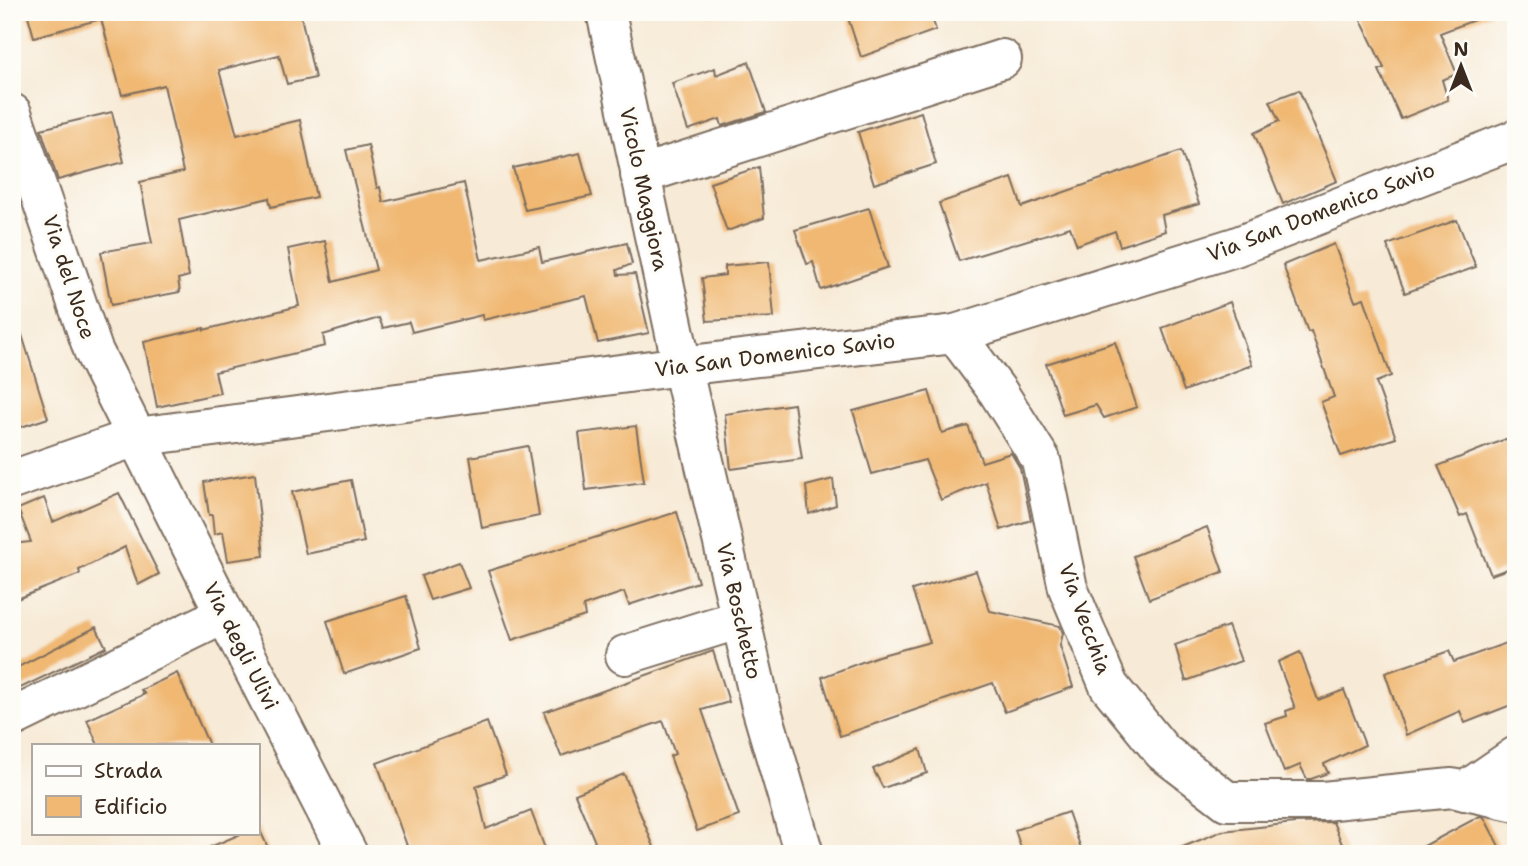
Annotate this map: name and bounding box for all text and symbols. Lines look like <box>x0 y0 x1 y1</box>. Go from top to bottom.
north arrow <box>1426 32 1496 102</box>
text: N <box>1453 37 1469 62</box>
street label: Vicolo Maggiora <box>613 105 675 273</box>
street label: Via San Domenico Savio <box>1203 156 1439 268</box>
street label: Via del Noce <box>36 211 102 343</box>
street label: Via San Domenico Savio <box>653 326 897 384</box>
street label: Via Boschetto <box>710 540 768 682</box>
street label: Via Vecchia <box>1052 560 1118 678</box>
street label: Via degli Ulivi <box>197 577 285 715</box>
legend <box>32 744 259 834</box>
text: Strada <box>94 757 162 785</box>
text: Edificio <box>94 793 167 821</box>

